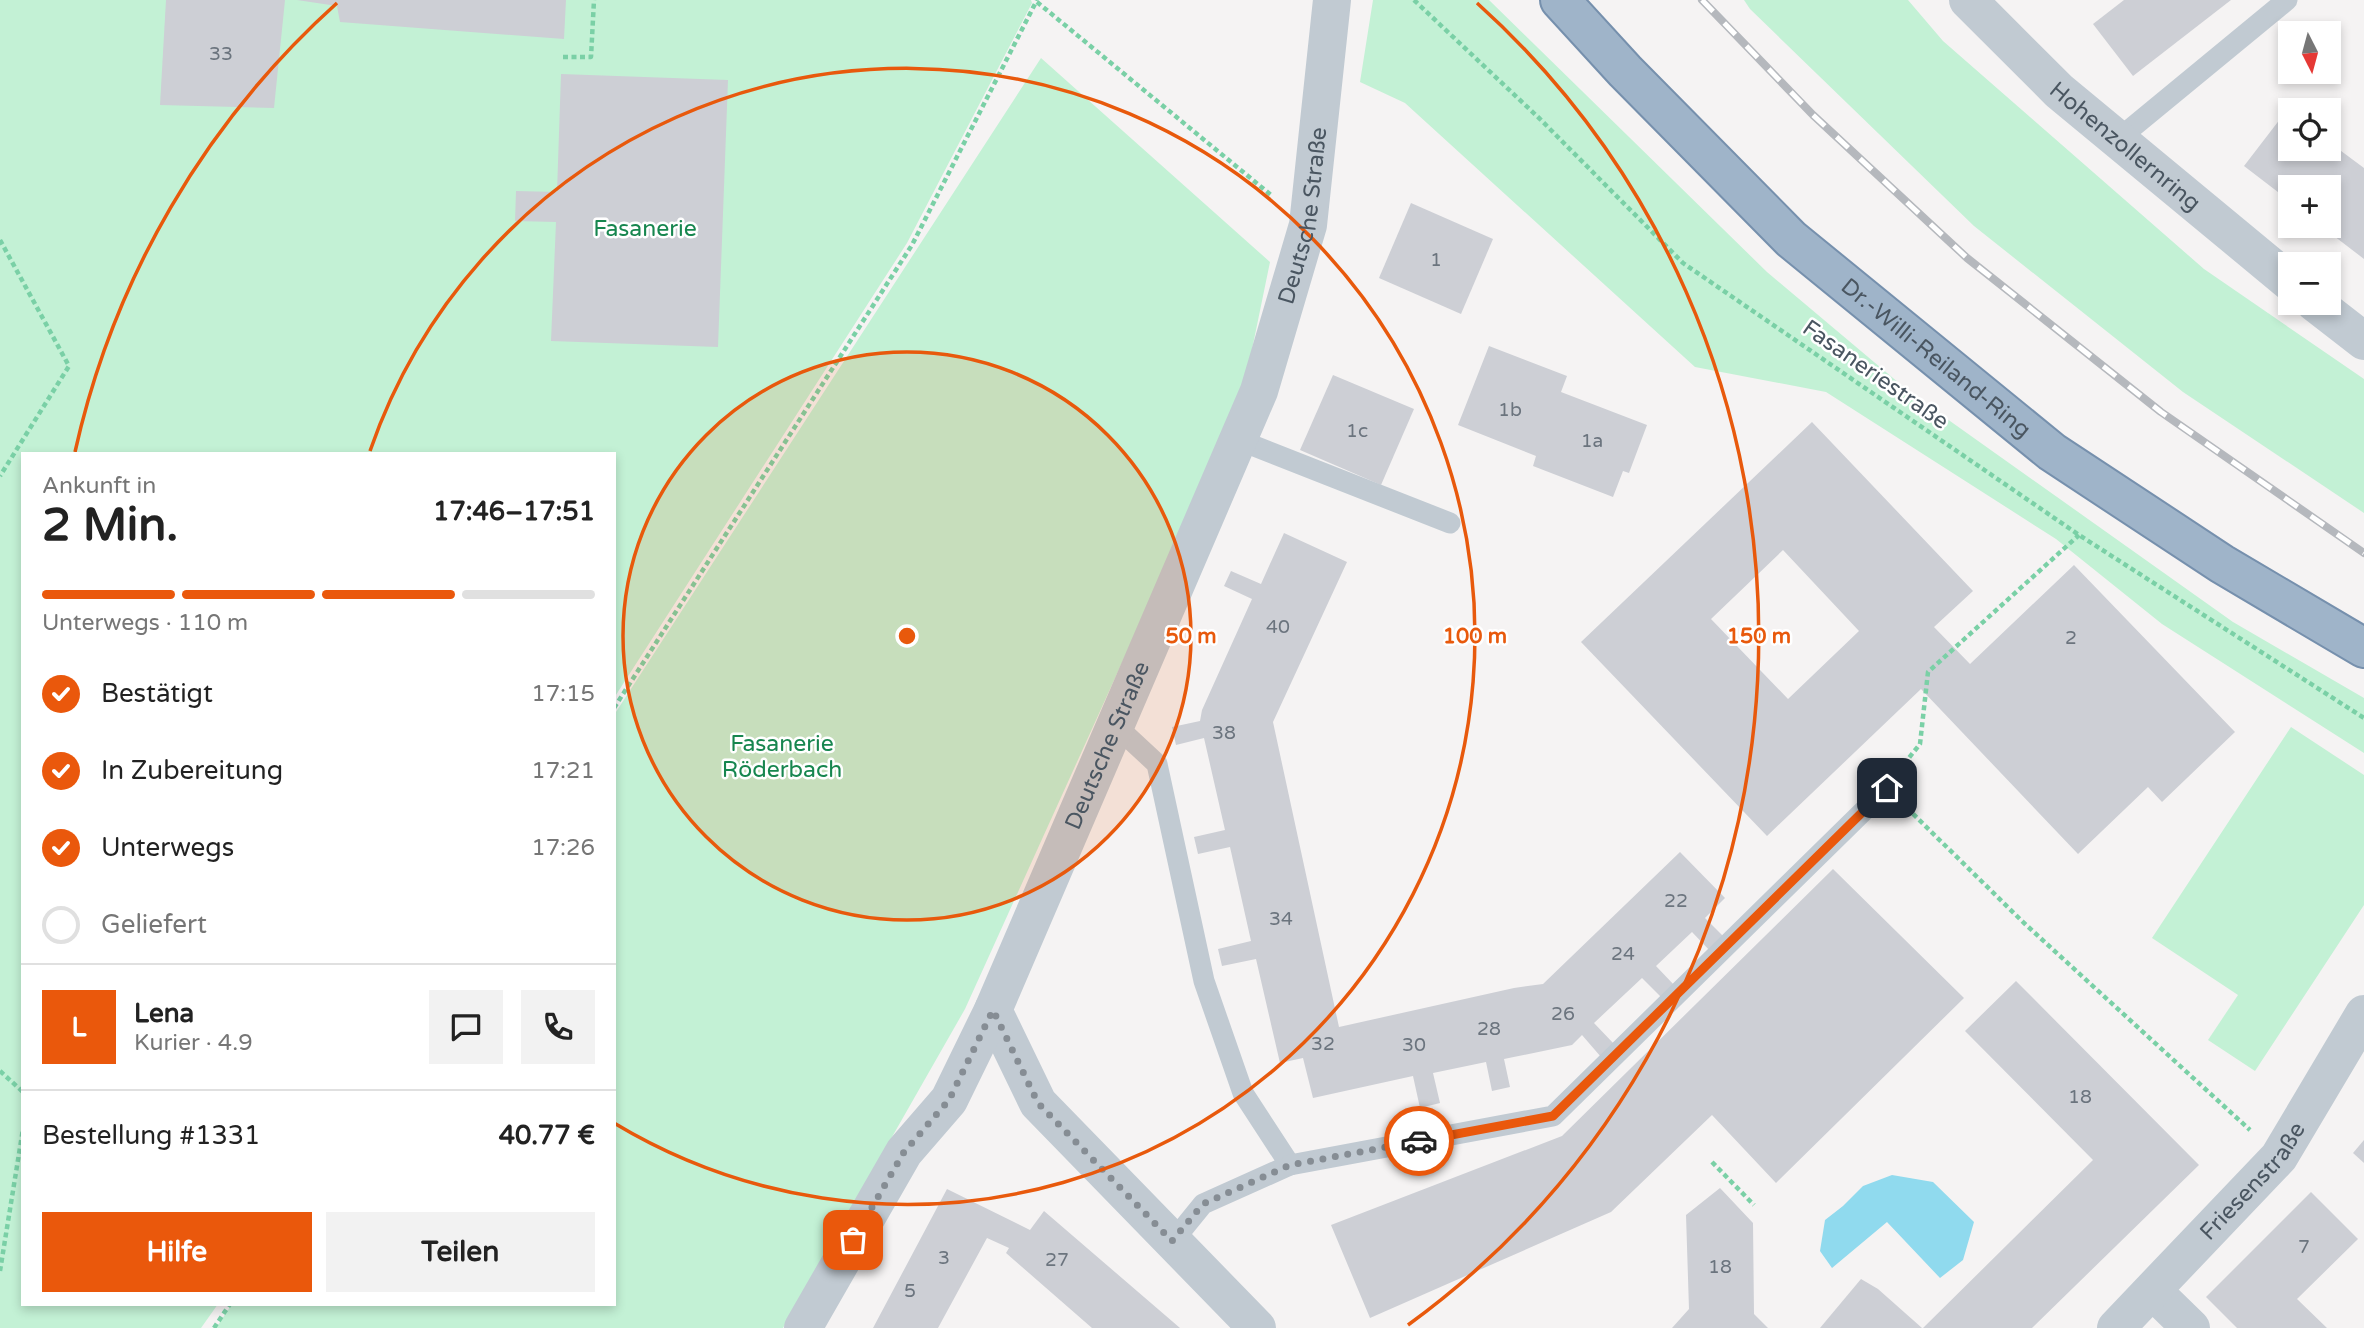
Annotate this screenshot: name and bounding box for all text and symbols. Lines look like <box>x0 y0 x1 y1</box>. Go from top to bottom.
north arrow <box>2278 21 2342 84</box>
map controls <box>2278 21 2341 315</box>
house number: 33 <box>209 43 233 65</box>
street label: Hohenzollernring <box>2044 76 2206 217</box>
button: locate <box>2278 98 2341 161</box>
street label: Deutsche Straße <box>1272 126 1333 308</box>
button: + <box>2278 175 2341 238</box>
park label: Fasanerie <box>593 215 697 243</box>
house number: 1 <box>1430 249 1442 271</box>
button: − <box>2278 252 2341 315</box>
street label: Dr.-Willi-Reiland-Ring <box>1835 273 2036 444</box>
street label: Fasaneriestraße <box>1797 314 1954 436</box>
house number: 1b <box>1498 399 1522 421</box>
house number: 1c <box>1346 420 1368 442</box>
house number: 1a <box>1581 430 1603 452</box>
text: Ankunft in <box>42 472 156 500</box>
text: 17:46–17:51 <box>433 496 595 527</box>
text: 2 Min. <box>42 498 178 553</box>
text: Unterwegs · 110 m <box>42 609 248 637</box>
house number: 40 <box>1266 616 1290 638</box>
centre of rings <box>895 624 919 648</box>
text: 50 m <box>1165 624 1217 649</box>
text: 100 m <box>1443 624 1507 649</box>
text: 150 m <box>1727 624 1791 649</box>
house number: 2 <box>2065 627 2077 649</box>
street label: Deutsche Straße <box>1059 657 1156 834</box>
icon: check <box>42 675 80 713</box>
text: Bestätigt <box>101 678 213 709</box>
text: 17:15 <box>531 680 595 708</box>
house number: 38 <box>1212 722 1236 744</box>
park label: Fasanerie Röderbach <box>722 730 842 784</box>
icon: check <box>42 752 80 790</box>
text: In Zubereitung <box>101 755 283 786</box>
text: 17:21 <box>531 757 595 785</box>
pin <box>1857 758 1917 818</box>
icon: home <box>1868 769 1906 807</box>
icon: check <box>42 829 80 867</box>
text: Unterwegs <box>101 832 234 863</box>
text: 17:26 <box>531 834 595 862</box>
house number: 22 <box>1664 890 1688 912</box>
house number: 34 <box>1269 908 1293 930</box>
text: Geliefert <box>101 909 207 940</box>
house number: 24 <box>1611 943 1635 965</box>
button: chat <box>429 990 503 1064</box>
button: phone <box>521 990 595 1064</box>
text: Lena <box>134 998 194 1029</box>
house number: 26 <box>1551 1003 1575 1025</box>
text: L <box>72 1012 86 1043</box>
house number: 28 <box>1477 1018 1501 1040</box>
text: Kurier · 4.9 <box>134 1029 253 1057</box>
house number: 32 <box>1311 1033 1335 1055</box>
house number: 30 <box>1402 1034 1426 1056</box>
house number: 18 <box>2068 1086 2092 1108</box>
courier <box>1384 1106 1454 1176</box>
street label: Friesenstraße <box>2194 1117 2312 1246</box>
text: Bestellung #1331 <box>42 1120 260 1151</box>
text: 40.77 € <box>499 1120 595 1151</box>
icon: car <box>1400 1122 1438 1160</box>
pin <box>823 1210 883 1270</box>
button: Hilfe <box>42 1212 312 1292</box>
button: Teilen <box>326 1212 595 1292</box>
icon: bag <box>834 1221 872 1259</box>
house number: 7 <box>2298 1236 2310 1258</box>
house number: 3 <box>938 1247 950 1269</box>
house number: 27 <box>1045 1249 1069 1271</box>
house number: 18 <box>1708 1256 1732 1278</box>
house number: 5 <box>904 1280 916 1302</box>

